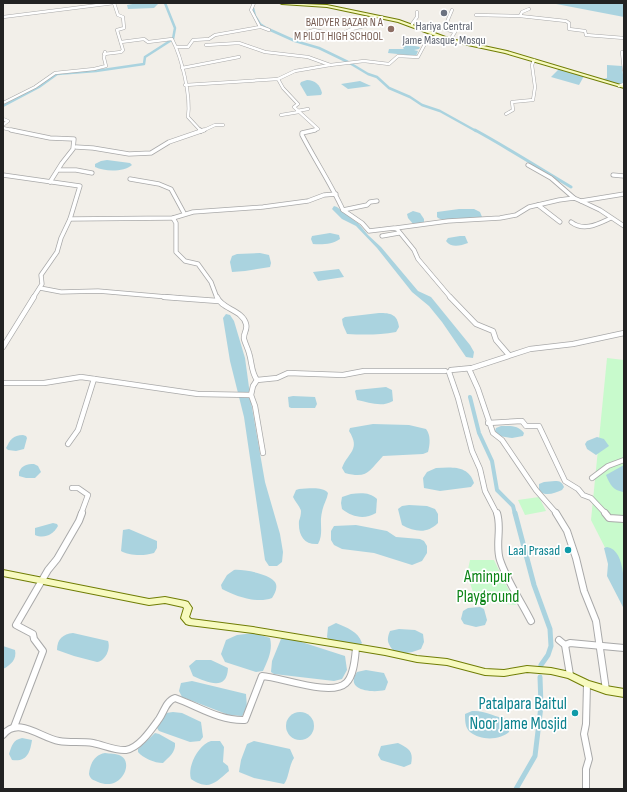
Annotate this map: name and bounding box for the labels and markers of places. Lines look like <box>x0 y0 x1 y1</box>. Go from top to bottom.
marker: Hariya Central Jame Masque, Mosqu <box>439 8 449 18</box>
place label: BAIDYER BAZAR N A M PILOT HIGH SCHOOL <box>294 15 384 44</box>
place label: Hariya Central Jame Masque, Mosqu <box>401 19 486 48</box>
marker: BAIDYER BAZAR N A M PILOT HIGH SCHOOL <box>386 24 396 34</box>
place label: Laal Prasad <box>508 542 560 559</box>
marker: Laal Prasad <box>563 545 573 555</box>
place label: Patalpara Baitul Noor Jame Mosjid <box>470 694 567 734</box>
marker: Patalpara Baitul Noor Jame Mosjid <box>570 708 580 718</box>

